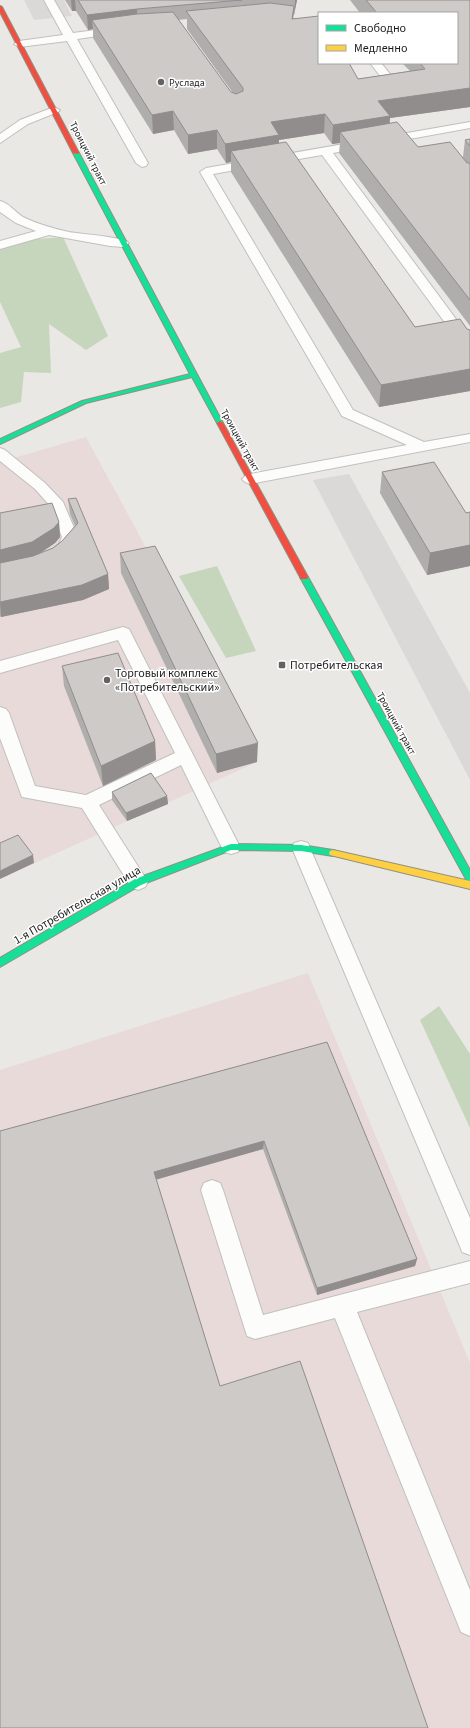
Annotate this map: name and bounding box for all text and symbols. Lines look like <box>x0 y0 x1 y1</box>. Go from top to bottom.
legend <box>318 12 458 64</box>
text: Свободно <box>354 20 406 37</box>
text: Медленно <box>354 40 408 57</box>
place label: Руслада <box>169 76 205 90</box>
marker: Руслада <box>156 77 166 87</box>
street label: Троицкий тракт <box>66 119 110 188</box>
street label: Троицкий тракт <box>217 407 263 475</box>
place label: Потребительская <box>290 657 383 674</box>
marker: Потребительская <box>277 660 287 670</box>
place label: Торговый комплекс «Потребительский» <box>115 665 219 696</box>
marker: Торговый комплекс «Потребительский» <box>102 675 112 685</box>
street label: Троицкий тракт <box>373 690 419 758</box>
street label: 1-я Потребительская улица <box>10 862 144 949</box>

